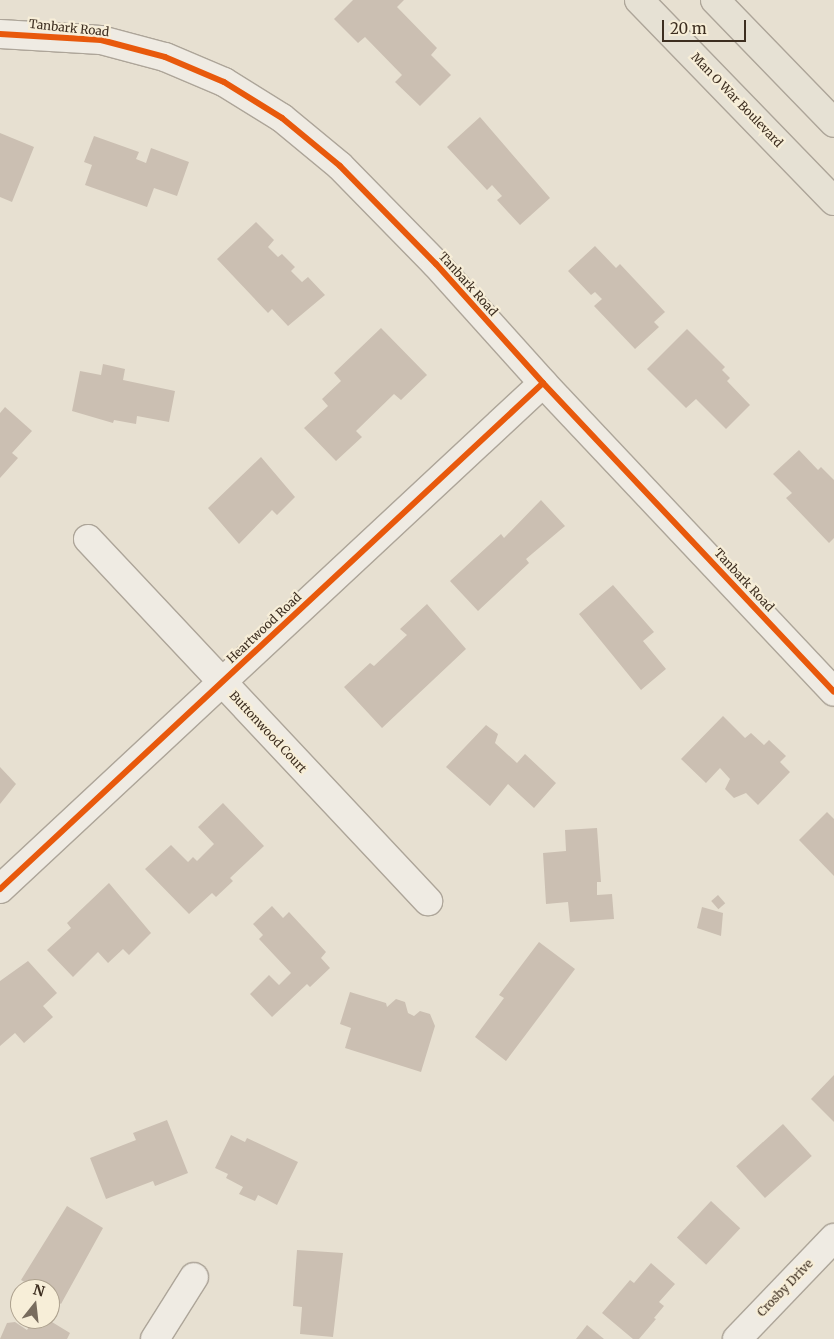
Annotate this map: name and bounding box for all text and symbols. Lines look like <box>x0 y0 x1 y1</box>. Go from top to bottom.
scale bar <box>664 10 748 42</box>
street label: Tanbark Road <box>28 17 110 39</box>
text: 20 m <box>670 19 707 38</box>
street label: Man O War Boulevard <box>688 50 786 150</box>
street label: Tanbark Road <box>436 249 500 319</box>
street label: Tanbark Road <box>711 546 777 614</box>
street label: Heartwood Road <box>224 590 304 666</box>
street label: Buttonwood Court <box>226 688 310 776</box>
street label: Crosby Drive <box>754 1257 816 1319</box>
north arrow <box>10 1279 60 1329</box>
text: N <box>31 1280 47 1301</box>

